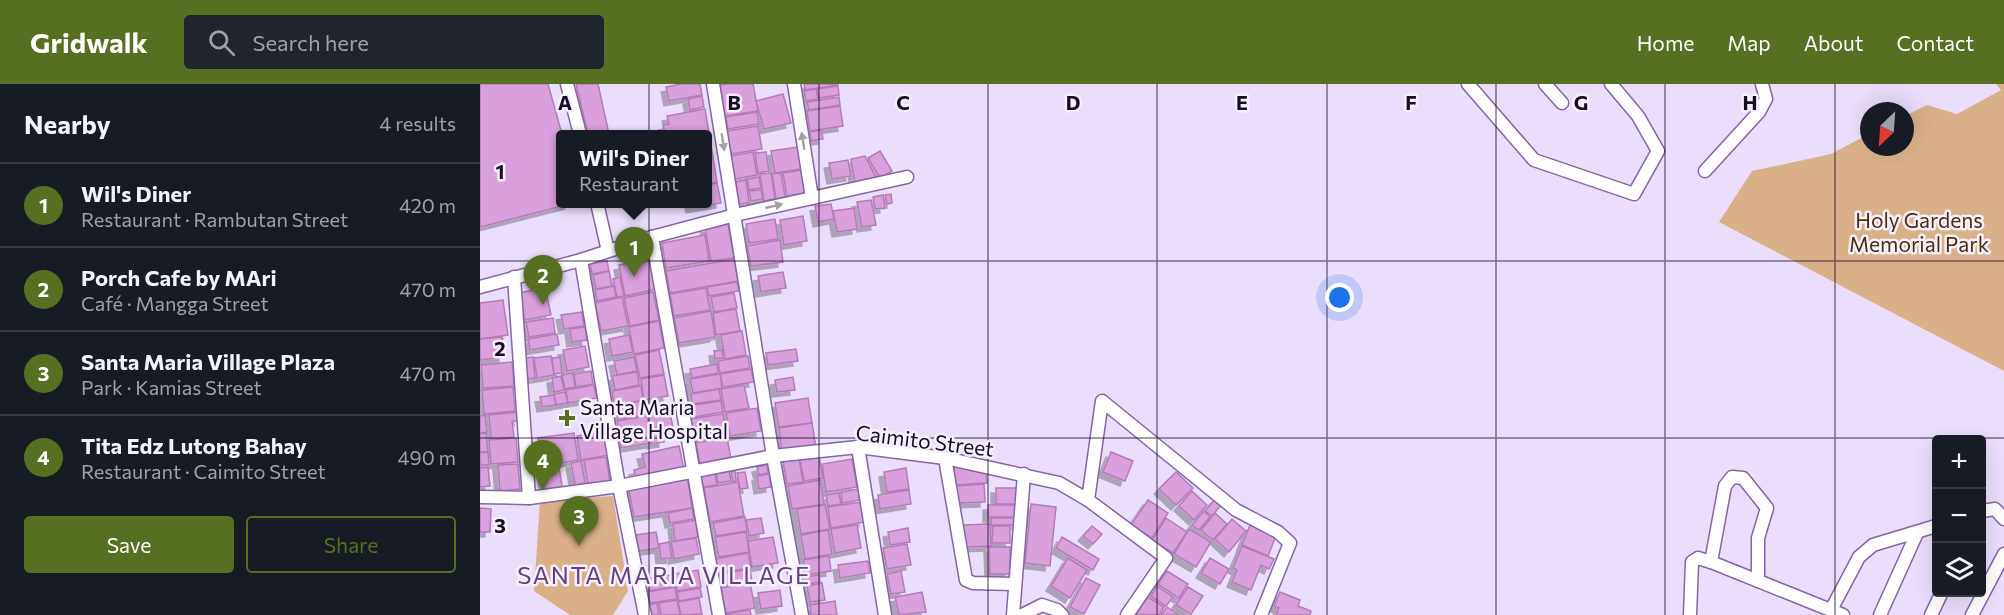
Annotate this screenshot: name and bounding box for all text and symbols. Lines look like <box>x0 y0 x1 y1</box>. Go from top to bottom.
search box <box>184 15 604 69</box>
text: Gridwalk <box>30 25 148 59</box>
icon: search <box>205 26 238 59</box>
text: Search here <box>253 29 369 56</box>
text: Home <box>1637 30 1694 55</box>
text: Map <box>1727 30 1771 55</box>
text: About <box>1804 30 1863 55</box>
text: Contact <box>1896 30 1974 55</box>
text: A <box>558 90 572 114</box>
text: B <box>727 90 741 114</box>
text: C <box>896 90 910 114</box>
text: D <box>1066 90 1080 114</box>
text: E <box>1236 90 1248 114</box>
text: F <box>1405 90 1417 114</box>
text: G <box>1574 90 1588 114</box>
text: H <box>1743 90 1758 114</box>
north arrow <box>1860 102 1914 156</box>
text: Nearby <box>24 108 111 139</box>
text: 4 results <box>379 111 456 135</box>
popup <box>556 130 712 208</box>
one-way arrow <box>799 131 808 150</box>
one-way arrow <box>719 132 728 151</box>
text: Wil's Diner <box>579 144 689 171</box>
text: 1 <box>495 159 505 183</box>
text: Restaurant <box>579 171 679 195</box>
text: Wil's Diner <box>81 180 191 207</box>
text: 1 <box>39 193 48 217</box>
text: 420 m <box>399 193 456 217</box>
one-way arrow <box>764 201 783 211</box>
text: Restaurant · Rambutan Street <box>81 207 348 231</box>
park label: Holy Gardens Memorial Park <box>1849 207 1989 256</box>
pin: 1 <box>614 228 654 277</box>
pin: 2 <box>524 256 562 305</box>
text: Porch Cafe by MAri <box>81 264 277 291</box>
text: 2 <box>38 277 49 301</box>
text: 470 m <box>400 277 456 301</box>
your location <box>1325 283 1354 312</box>
text: Café · Mangga Street <box>81 291 269 315</box>
text: 2 <box>494 336 506 360</box>
text: Santa Maria Village Plaza <box>81 348 335 375</box>
text: 3 <box>38 361 49 385</box>
text: 470 m <box>400 361 456 385</box>
text: Park · Kamias Street <box>81 375 262 399</box>
place label: Santa Maria Village Hospital <box>580 394 728 443</box>
marker: Santa Maria Village Hospital <box>558 409 576 427</box>
street label: Caimito Street <box>855 419 995 461</box>
text: Tita Edz Lutong Bahay <box>81 432 307 459</box>
map controls <box>1932 435 1986 597</box>
button: + <box>1932 435 1986 489</box>
pin: 4 <box>524 440 562 490</box>
text: 4 <box>37 445 50 469</box>
text: 490 m <box>398 445 456 469</box>
text: Restaurant · Caimito Street <box>81 459 326 483</box>
button: − <box>1932 489 1986 543</box>
pin: 3 <box>560 496 598 546</box>
text: 3 <box>494 513 506 537</box>
button: Save <box>24 516 234 573</box>
button: Share <box>246 516 456 573</box>
button: layers <box>1932 543 1986 597</box>
district label: SANTA MARIA VILLAGE <box>517 560 811 589</box>

